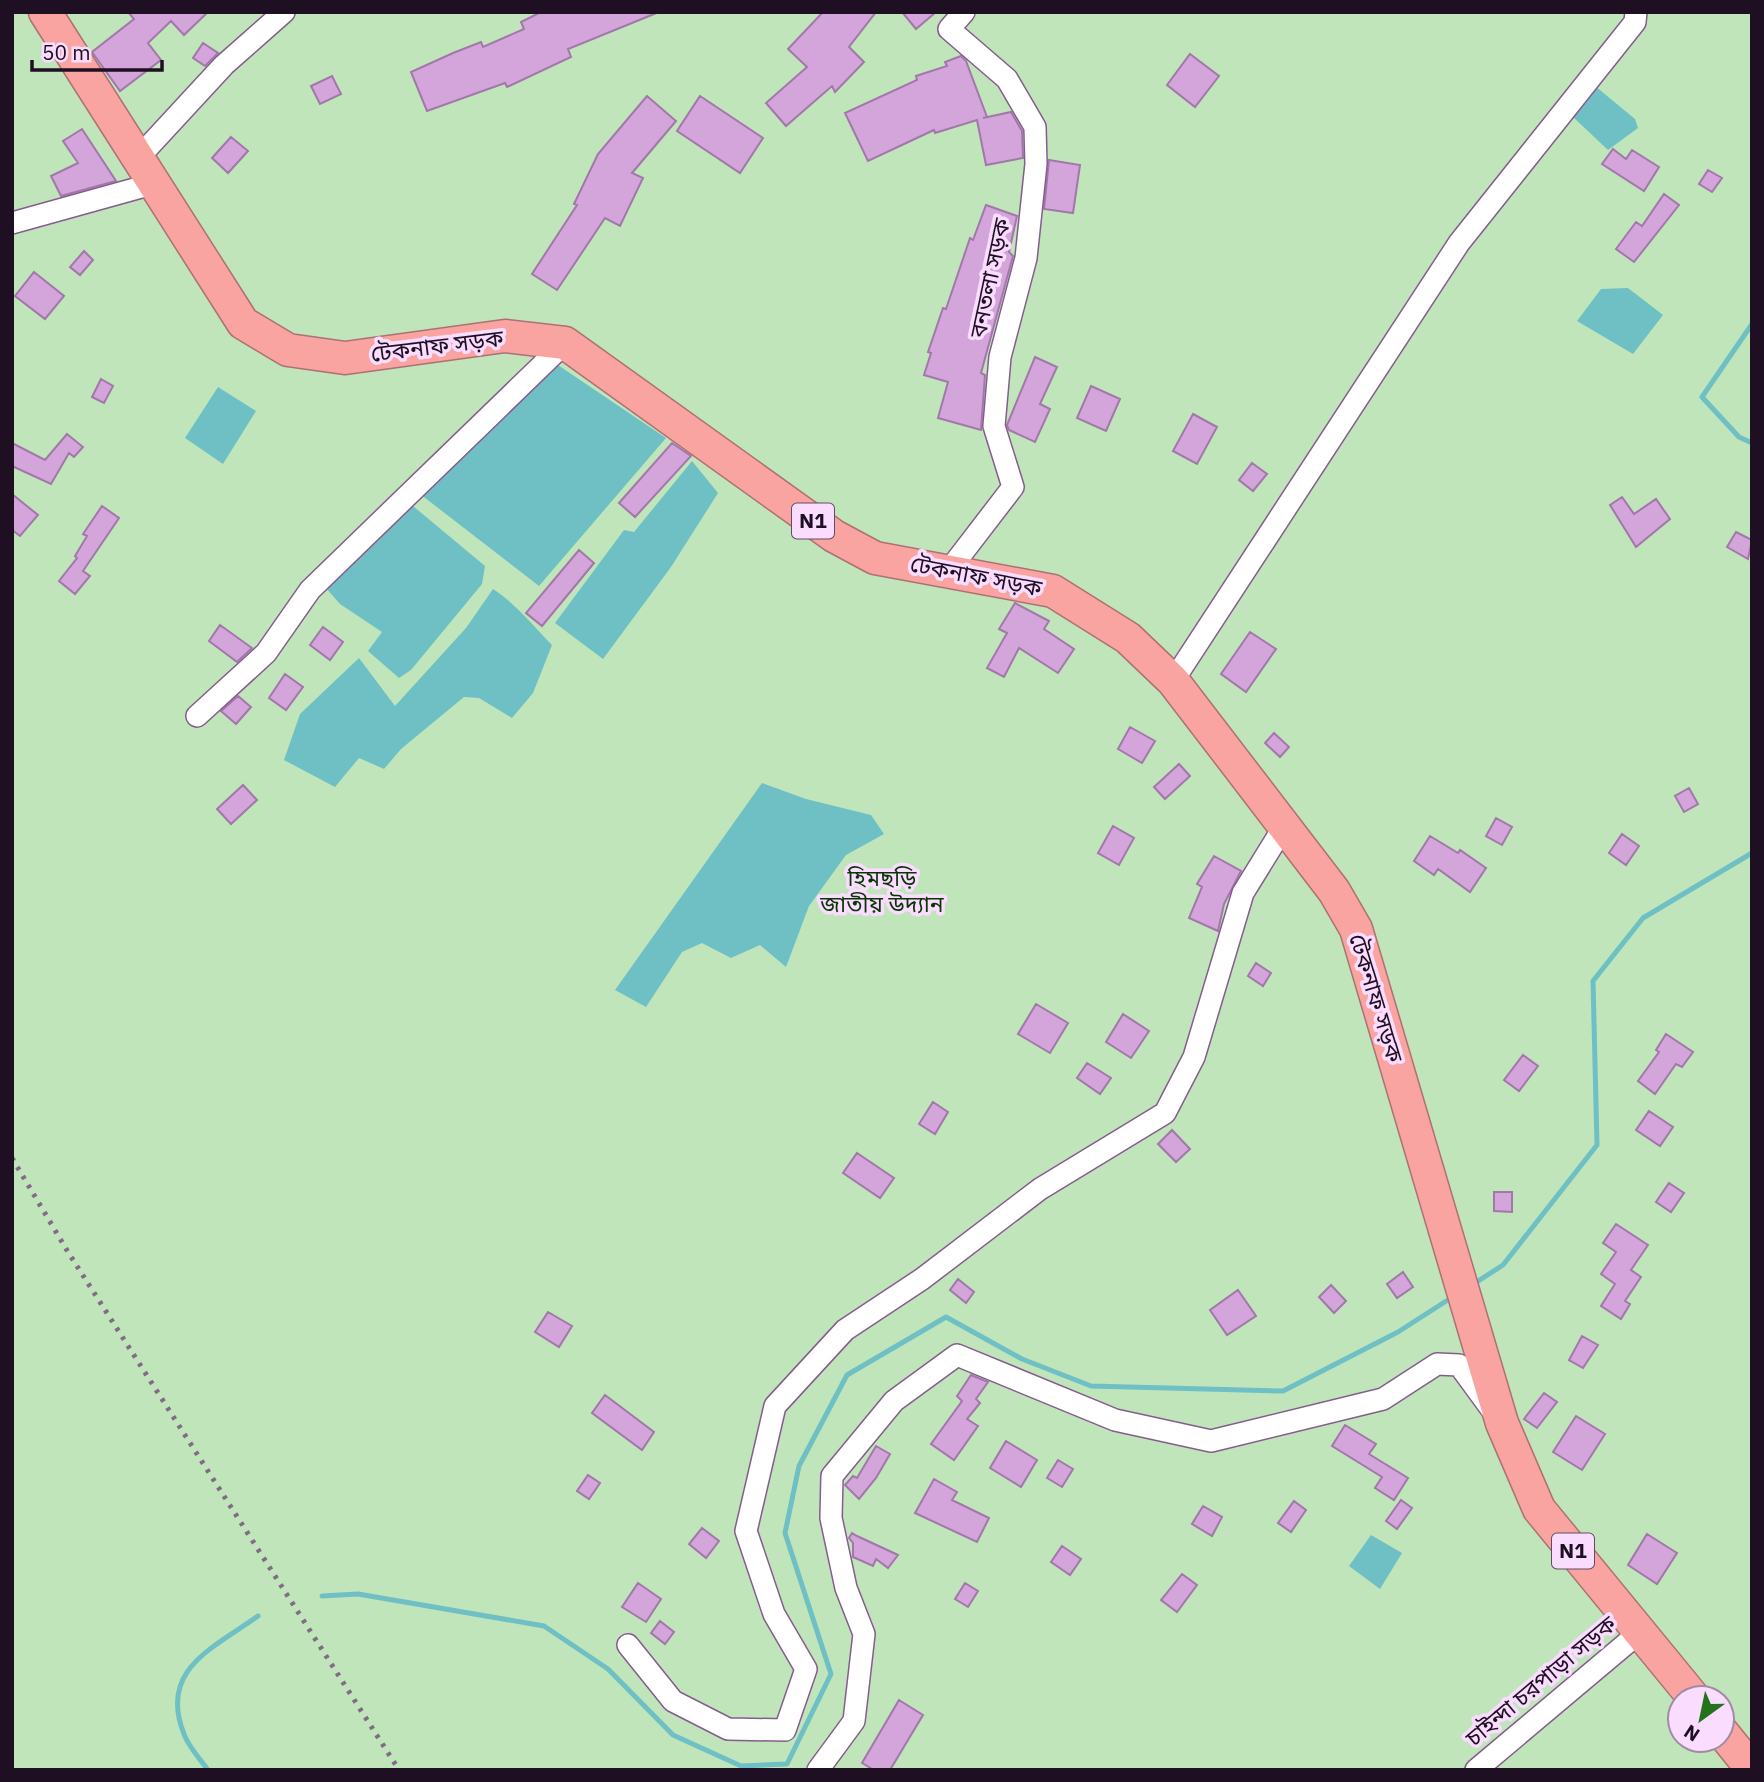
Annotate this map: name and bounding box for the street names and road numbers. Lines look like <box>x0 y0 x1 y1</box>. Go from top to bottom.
street label: বনতলা সড়ক <box>962 215 1016 341</box>
street label: টেকনাফ সড়ক <box>369 322 505 368</box>
road number: N1 <box>792 504 834 538</box>
street label: টেকনাফ সড়ক <box>908 548 1045 603</box>
street label: টেকনাফ সড়ক <box>1343 930 1411 1066</box>
road number: N1 <box>1552 1534 1594 1568</box>
street label: চাইন্দা চরপাড়া সড়ক <box>1458 1608 1622 1753</box>

